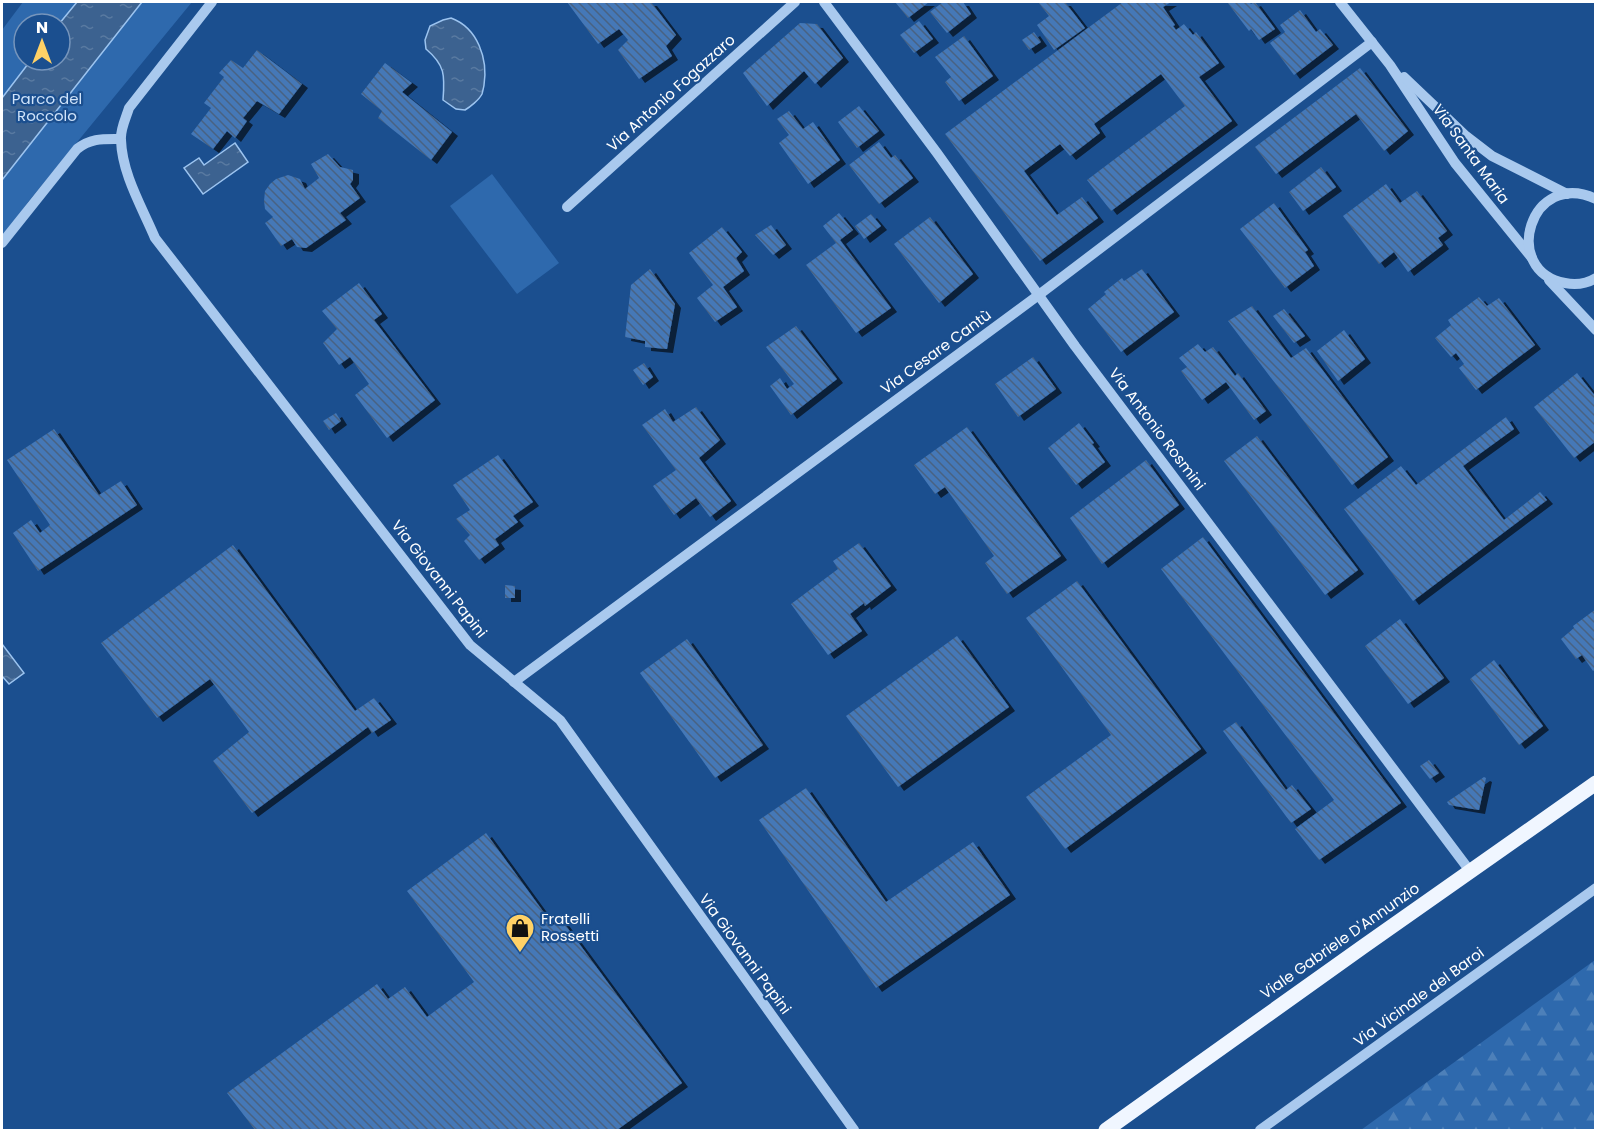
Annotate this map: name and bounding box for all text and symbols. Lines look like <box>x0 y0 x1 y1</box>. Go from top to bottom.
north arrow <box>12 12 72 72</box>
text: N <box>36 16 48 39</box>
street label: Via Antonio Fogazzaro <box>602 29 739 156</box>
park label: Parco del Roccolo <box>12 88 82 126</box>
street label: Via Santa Maria <box>1428 100 1515 208</box>
street label: Via Cesare Cantù <box>876 304 995 399</box>
street label: Via Antonio Rosmini <box>1104 363 1211 494</box>
street label: Via Giovanni Papini <box>387 515 492 642</box>
street label: Viale Gabriele D'Annunzio <box>1256 877 1424 1004</box>
street label: Via Giovanni Papini <box>694 889 796 1018</box>
place label: Fratelli Rossetti <box>541 908 599 946</box>
shop icon: Fratelli Rossetti <box>504 912 536 954</box>
street label: Via Vicinale del Baroi <box>1349 942 1488 1051</box>

